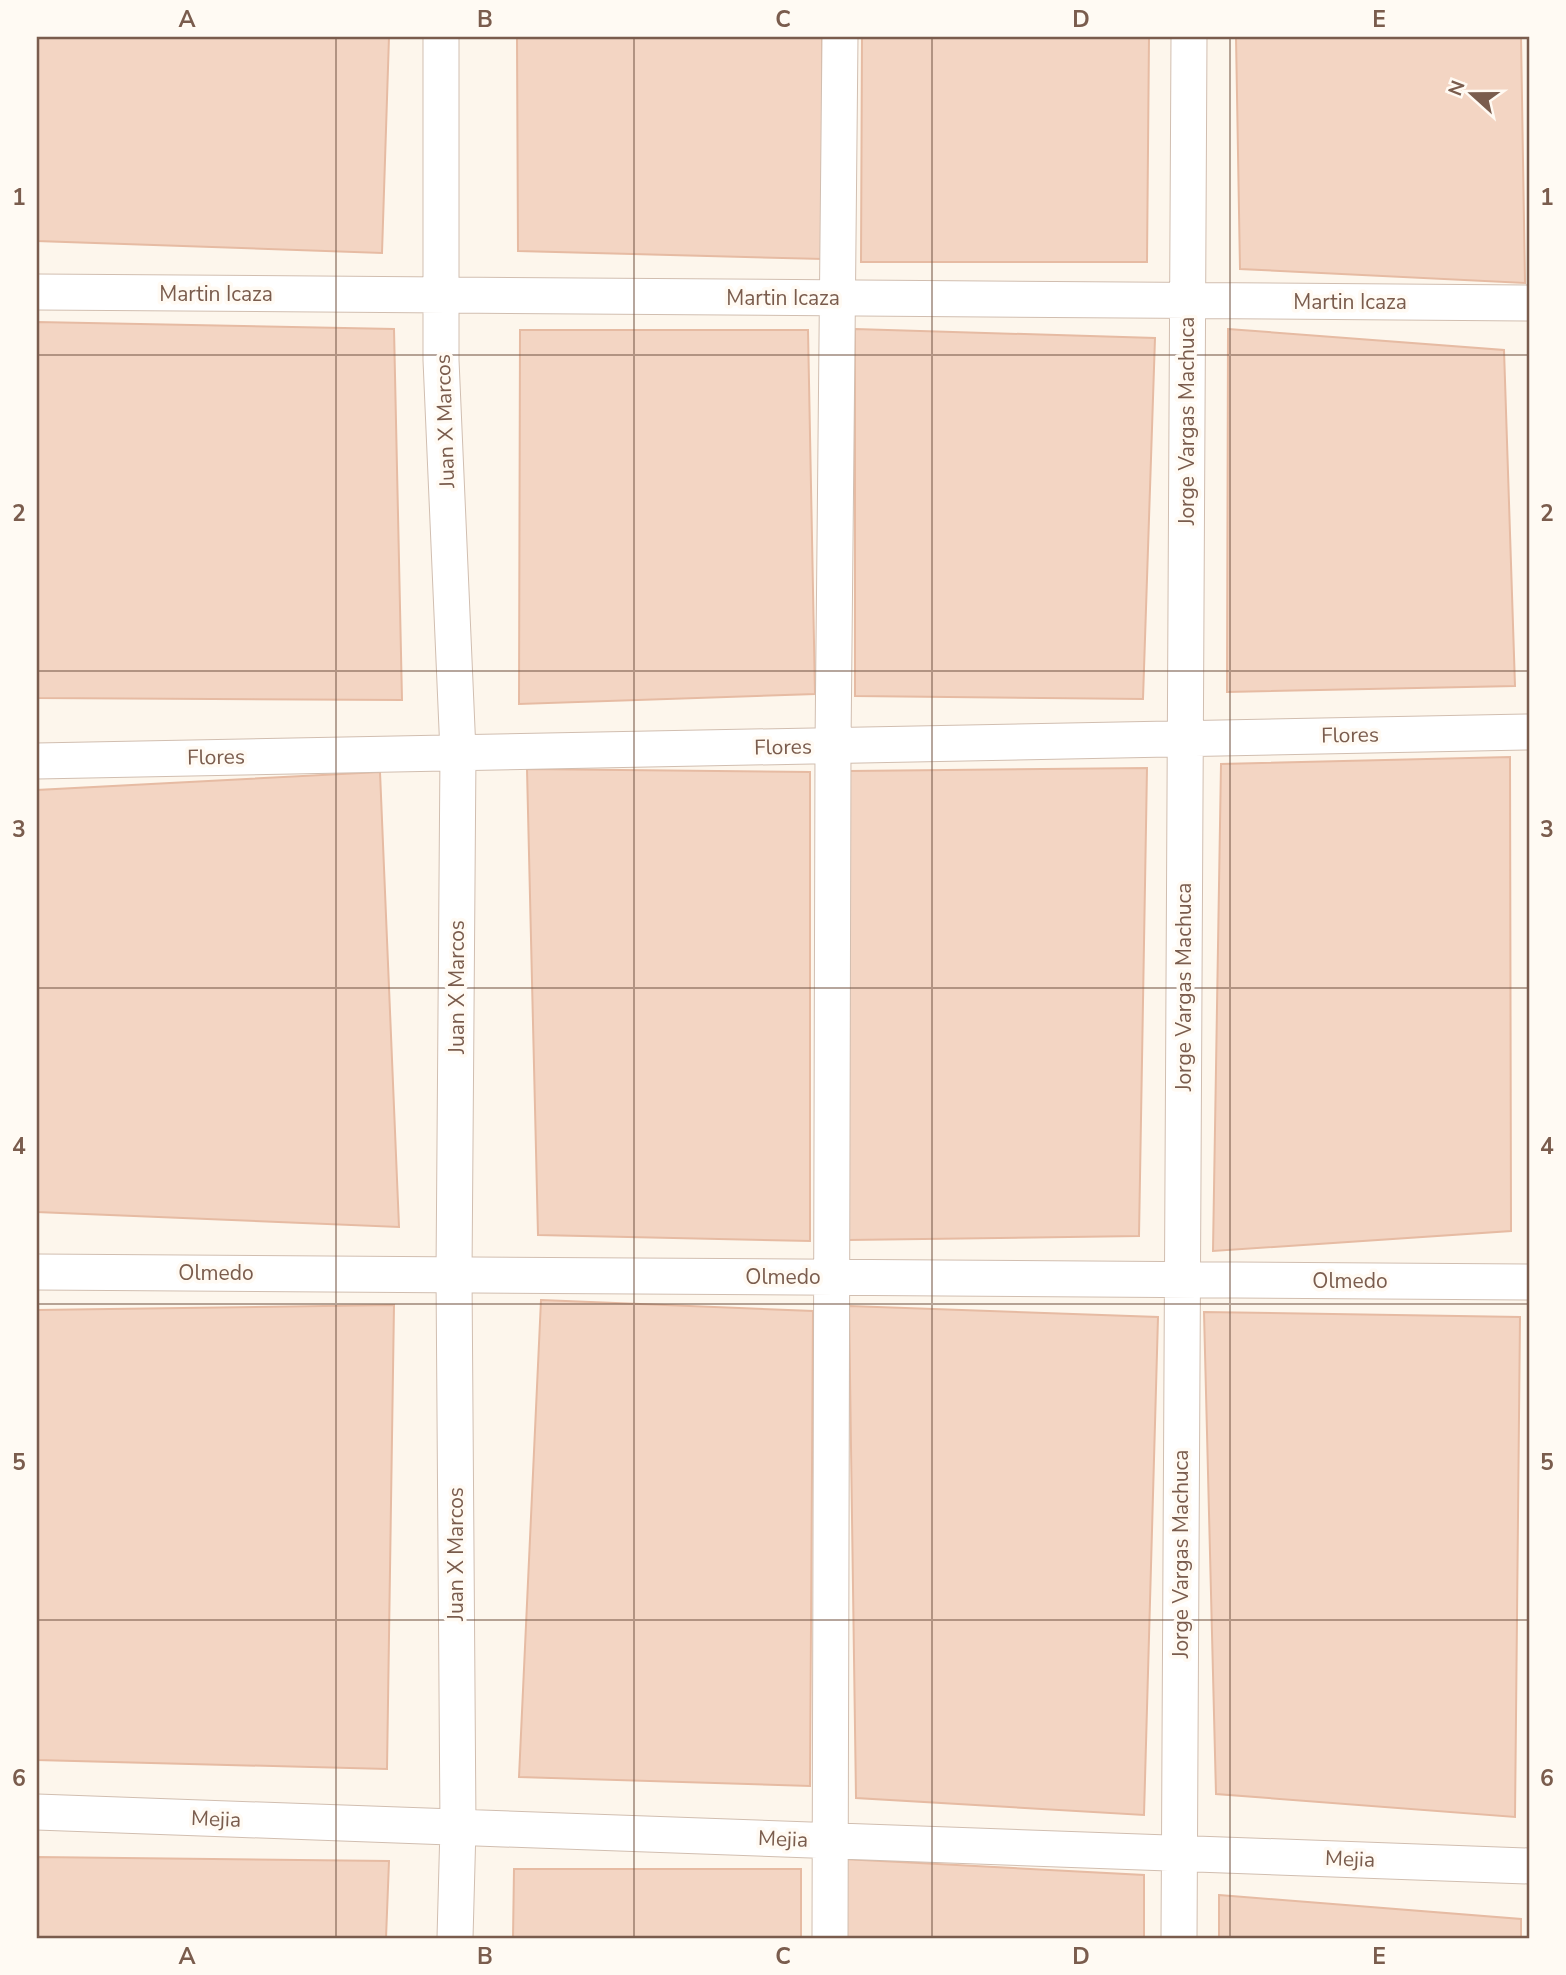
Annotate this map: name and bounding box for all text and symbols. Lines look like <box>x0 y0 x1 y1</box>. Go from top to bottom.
text: A <box>178 4 196 35</box>
text: B <box>477 4 493 35</box>
text: C <box>775 4 791 35</box>
text: D <box>1072 4 1090 35</box>
text: E <box>1372 4 1386 35</box>
north arrow <box>1436 60 1506 130</box>
text: N <box>1442 77 1472 100</box>
text: 1 <box>12 182 26 213</box>
text: 1 <box>1540 182 1554 213</box>
street label: Martin Icaza <box>159 280 273 308</box>
street label: Martin Icaza <box>726 284 840 312</box>
street label: Martin Icaza <box>1293 288 1407 316</box>
street label: Jorge Vargas Machuca <box>1173 317 1201 526</box>
street label: Juan X Marcos <box>429 354 461 489</box>
text: 2 <box>12 498 26 529</box>
text: 2 <box>1540 498 1554 529</box>
street label: Flores <box>1321 720 1379 750</box>
street label: Flores <box>754 732 812 762</box>
street label: Flores <box>187 742 245 772</box>
text: 3 <box>12 814 26 845</box>
text: 3 <box>1540 814 1554 845</box>
street label: Jorge Vargas Machuca <box>1170 883 1198 1092</box>
street label: Juan X Marcos <box>443 920 471 1055</box>
text: 4 <box>12 1131 26 1162</box>
text: 4 <box>1540 1131 1554 1162</box>
street label: Olmedo <box>178 1259 254 1287</box>
street label: Olmedo <box>745 1263 821 1291</box>
street label: Olmedo <box>1312 1267 1388 1295</box>
text: 5 <box>12 1447 26 1478</box>
text: 5 <box>1540 1447 1554 1478</box>
street label: Jorge Vargas Machuca <box>1167 1450 1195 1659</box>
street label: Juan X Marcos <box>442 1487 470 1622</box>
text: 6 <box>12 1763 26 1794</box>
text: 6 <box>1540 1763 1554 1794</box>
street label: Mejia <box>190 1804 242 1834</box>
street label: Mejia <box>757 1824 809 1854</box>
street label: Mejia <box>1324 1844 1376 1874</box>
text: A <box>178 1941 196 1972</box>
text: B <box>477 1941 493 1972</box>
text: C <box>775 1941 791 1972</box>
text: D <box>1072 1941 1090 1972</box>
text: E <box>1372 1941 1386 1972</box>

